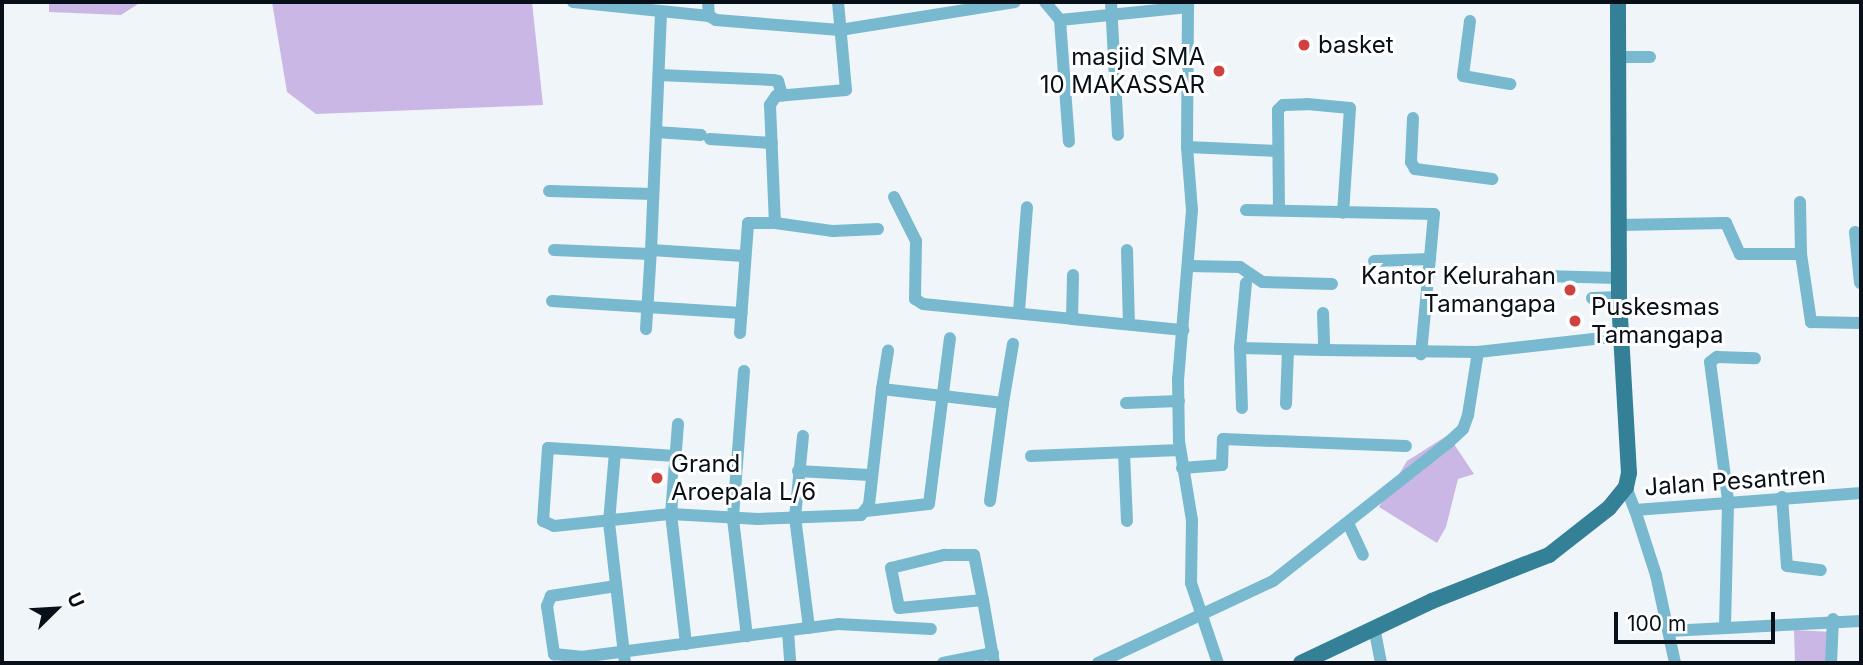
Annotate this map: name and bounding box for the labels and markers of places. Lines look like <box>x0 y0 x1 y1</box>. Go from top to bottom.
place label: basket <box>1318 31 1394 59</box>
marker: basket <box>1296 37 1312 53</box>
place label: masjid SMA 10 MAKASSAR <box>1040 43 1205 99</box>
marker: masjid SMA 10 MAKASSAR <box>1211 63 1227 79</box>
place label: Kantor Kelurahan Tamangapa <box>1361 262 1556 318</box>
marker: Kantor Kelurahan Tamangapa <box>1562 282 1578 298</box>
place label: Puskesmas Tamangapa <box>1591 293 1723 349</box>
marker: Puskesmas Tamangapa <box>1565 311 1585 331</box>
place label: Grand Aroepala L/6 <box>671 450 816 506</box>
marker: Grand Aroepala L/6 <box>649 470 665 486</box>

